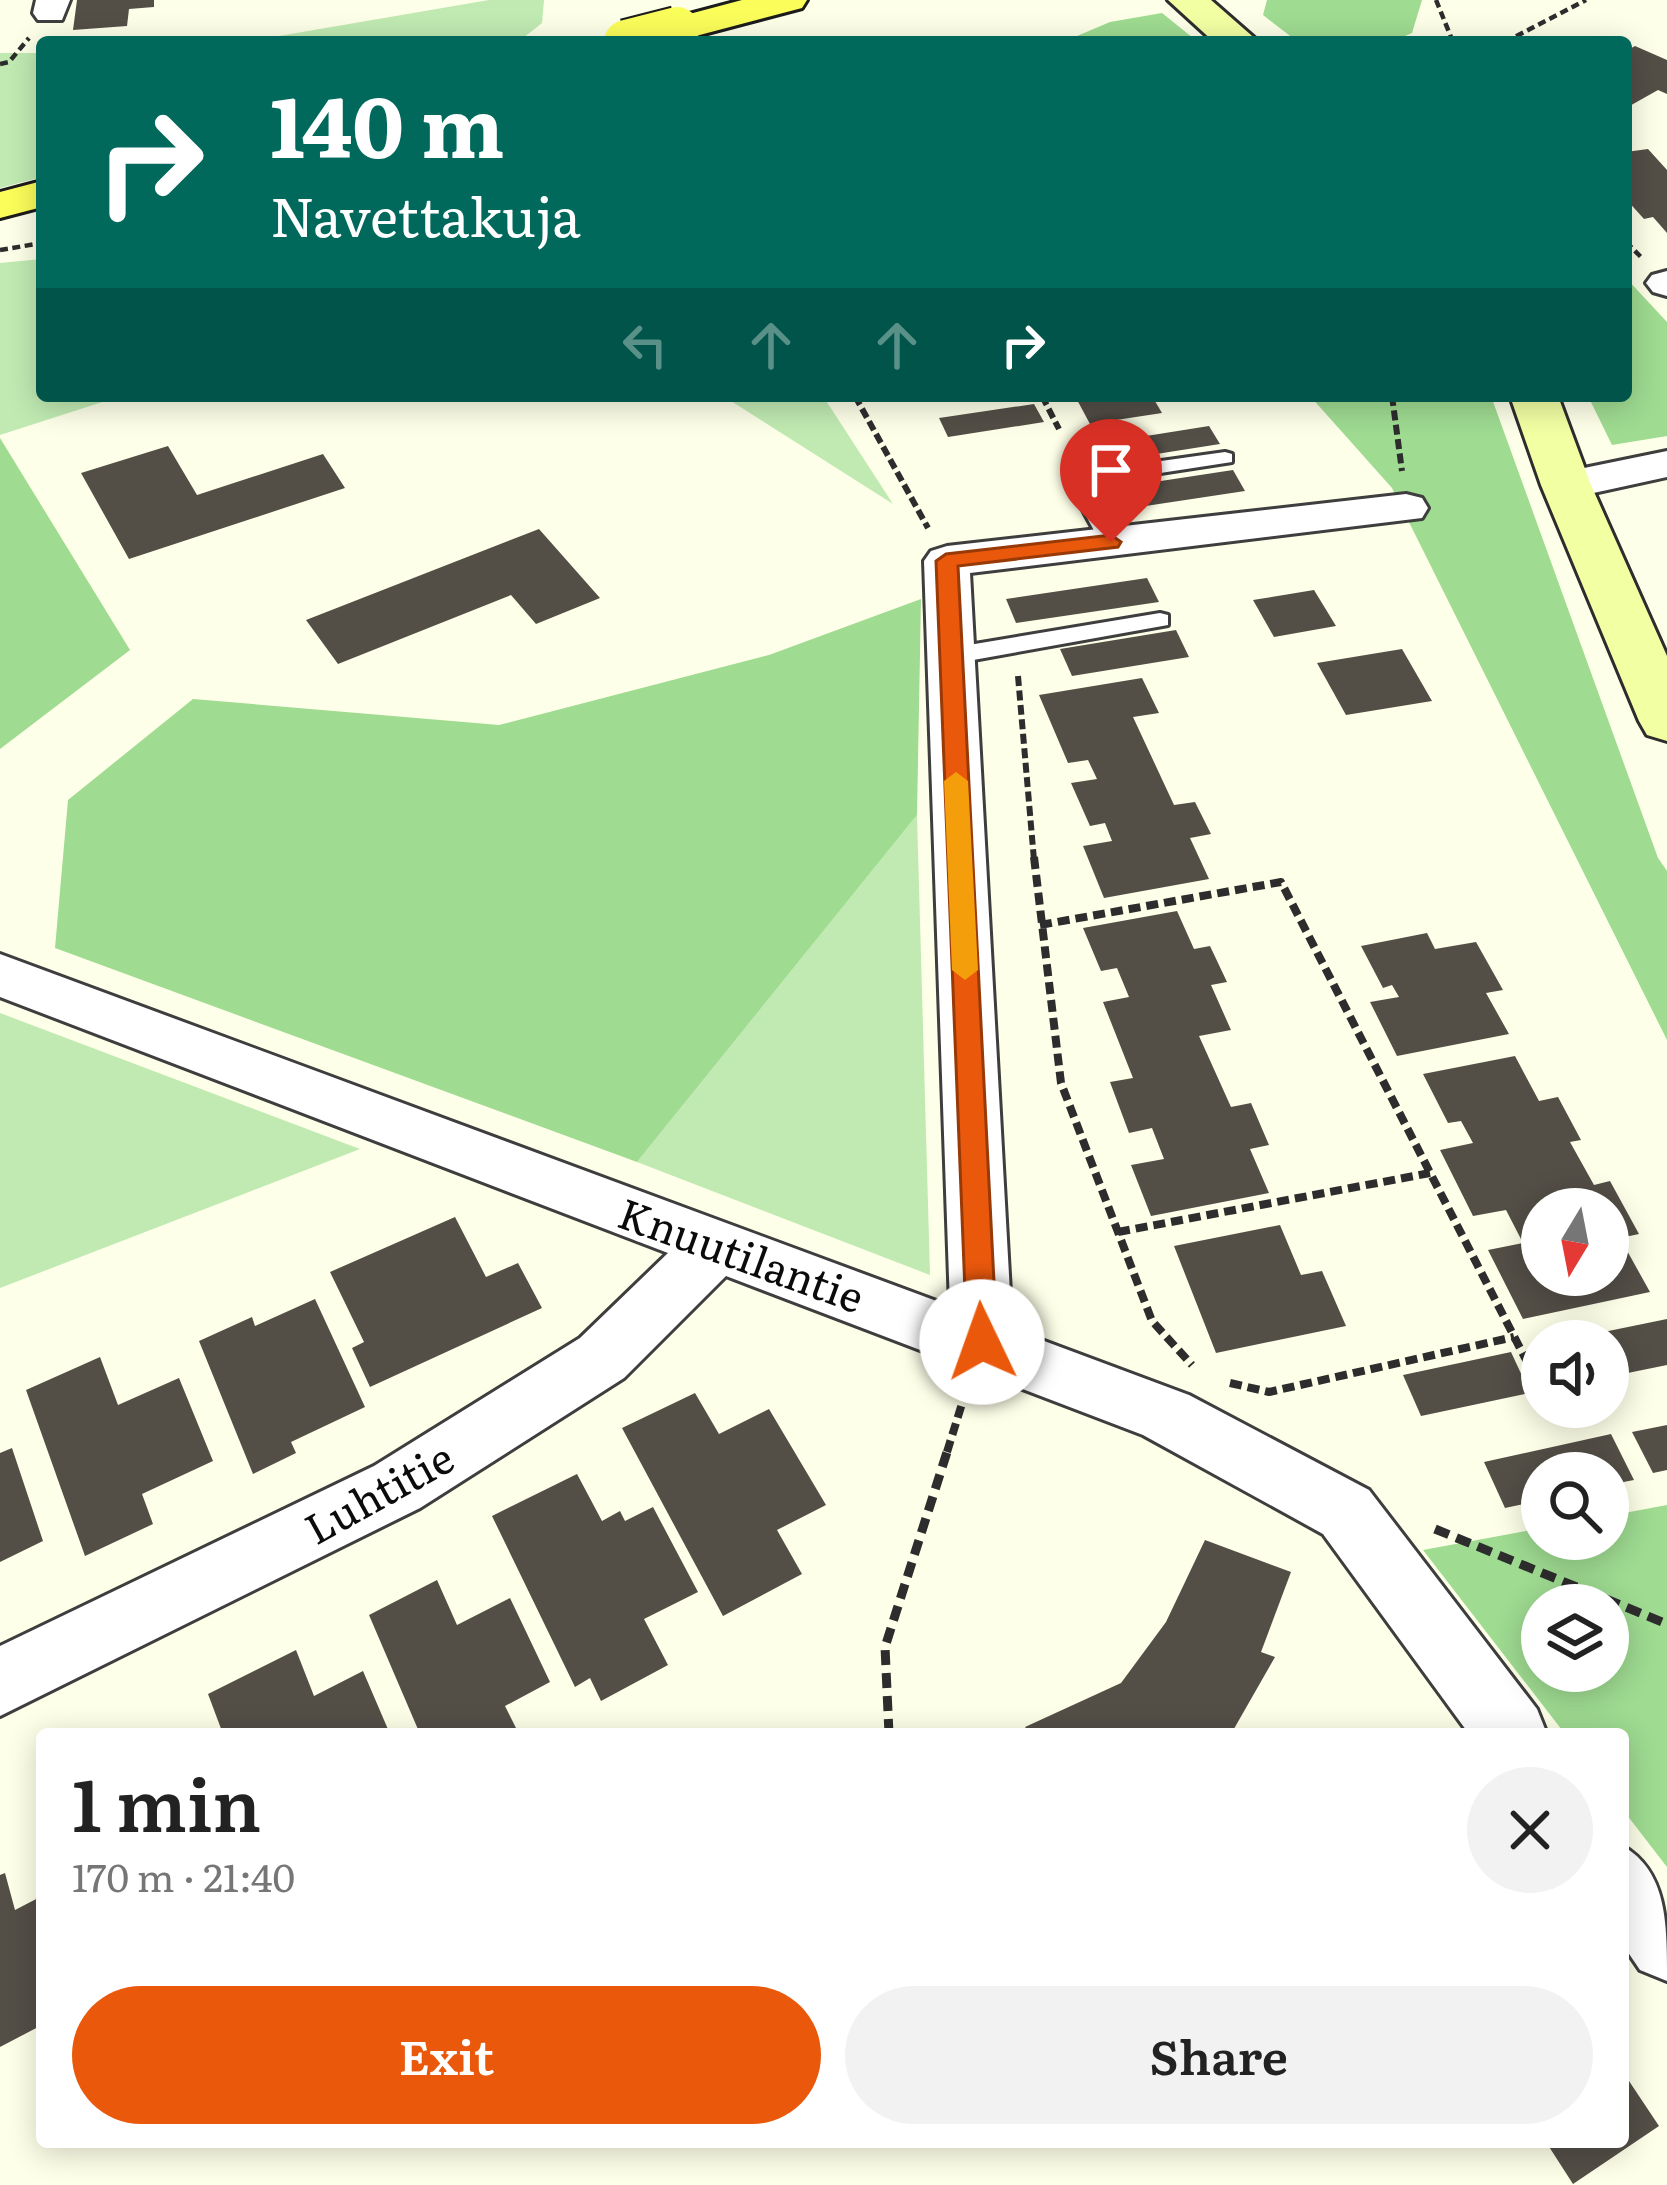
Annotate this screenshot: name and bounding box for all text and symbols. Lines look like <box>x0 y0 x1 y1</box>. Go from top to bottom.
text: 140 m <box>270 59 505 184</box>
icon: right <box>72 84 228 240</box>
text: Navettakuja <box>270 173 581 254</box>
icon: left <box>612 312 678 378</box>
icon: ahead <box>738 312 804 378</box>
icon: ahead <box>864 312 930 378</box>
icon: right <box>990 312 1056 378</box>
pin <box>1060 419 1162 542</box>
icon: arrive <box>1078 437 1144 503</box>
street label: Knuutilantie <box>611 1180 873 1326</box>
north arrow <box>1521 1188 1629 1296</box>
map controls <box>1521 1188 1629 1692</box>
position arrow <box>919 1279 1045 1405</box>
button: sound <box>1521 1320 1629 1428</box>
street label: Luhtitie <box>292 1425 464 1557</box>
button: search <box>1521 1452 1629 1560</box>
button: layers <box>1521 1584 1629 1692</box>
text: 1 min <box>72 1747 261 1854</box>
button: close <box>1467 1767 1593 1893</box>
text: 170 m · 21:40 <box>72 1846 295 1904</box>
button: Exit <box>72 1986 821 2124</box>
button: Share <box>845 1986 1593 2124</box>

